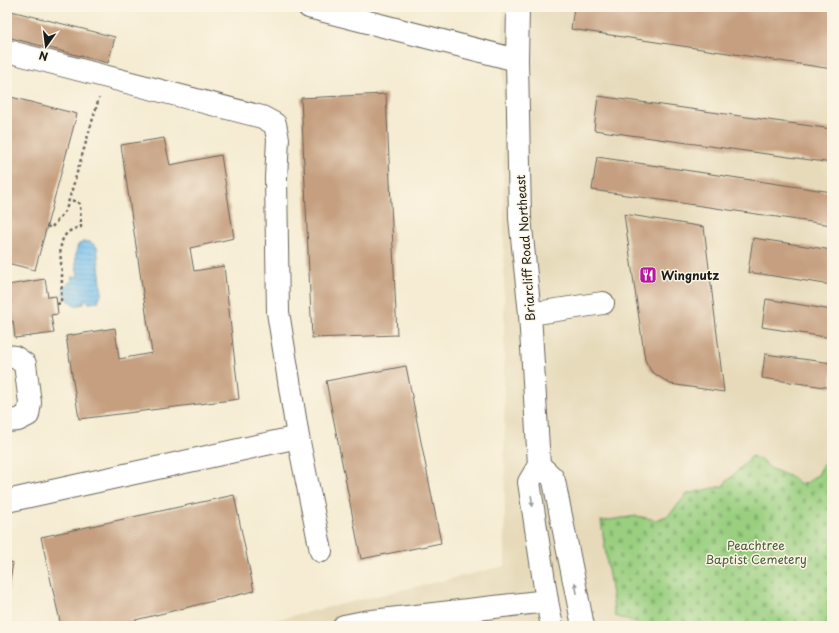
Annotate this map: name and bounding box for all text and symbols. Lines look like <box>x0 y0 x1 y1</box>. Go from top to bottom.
north arrow <box>26 26 66 66</box>
text: N <box>37 47 50 65</box>
street label: Briarcliff Road Northeast <box>511 174 539 322</box>
restaurant icon: Wingnutz <box>638 265 658 285</box>
place label: Wingnutz <box>661 266 720 284</box>
one-way arrow <box>529 495 535 507</box>
park label: Peachtree Baptist Cemetery <box>705 536 807 568</box>
one-way arrow <box>572 582 578 594</box>

